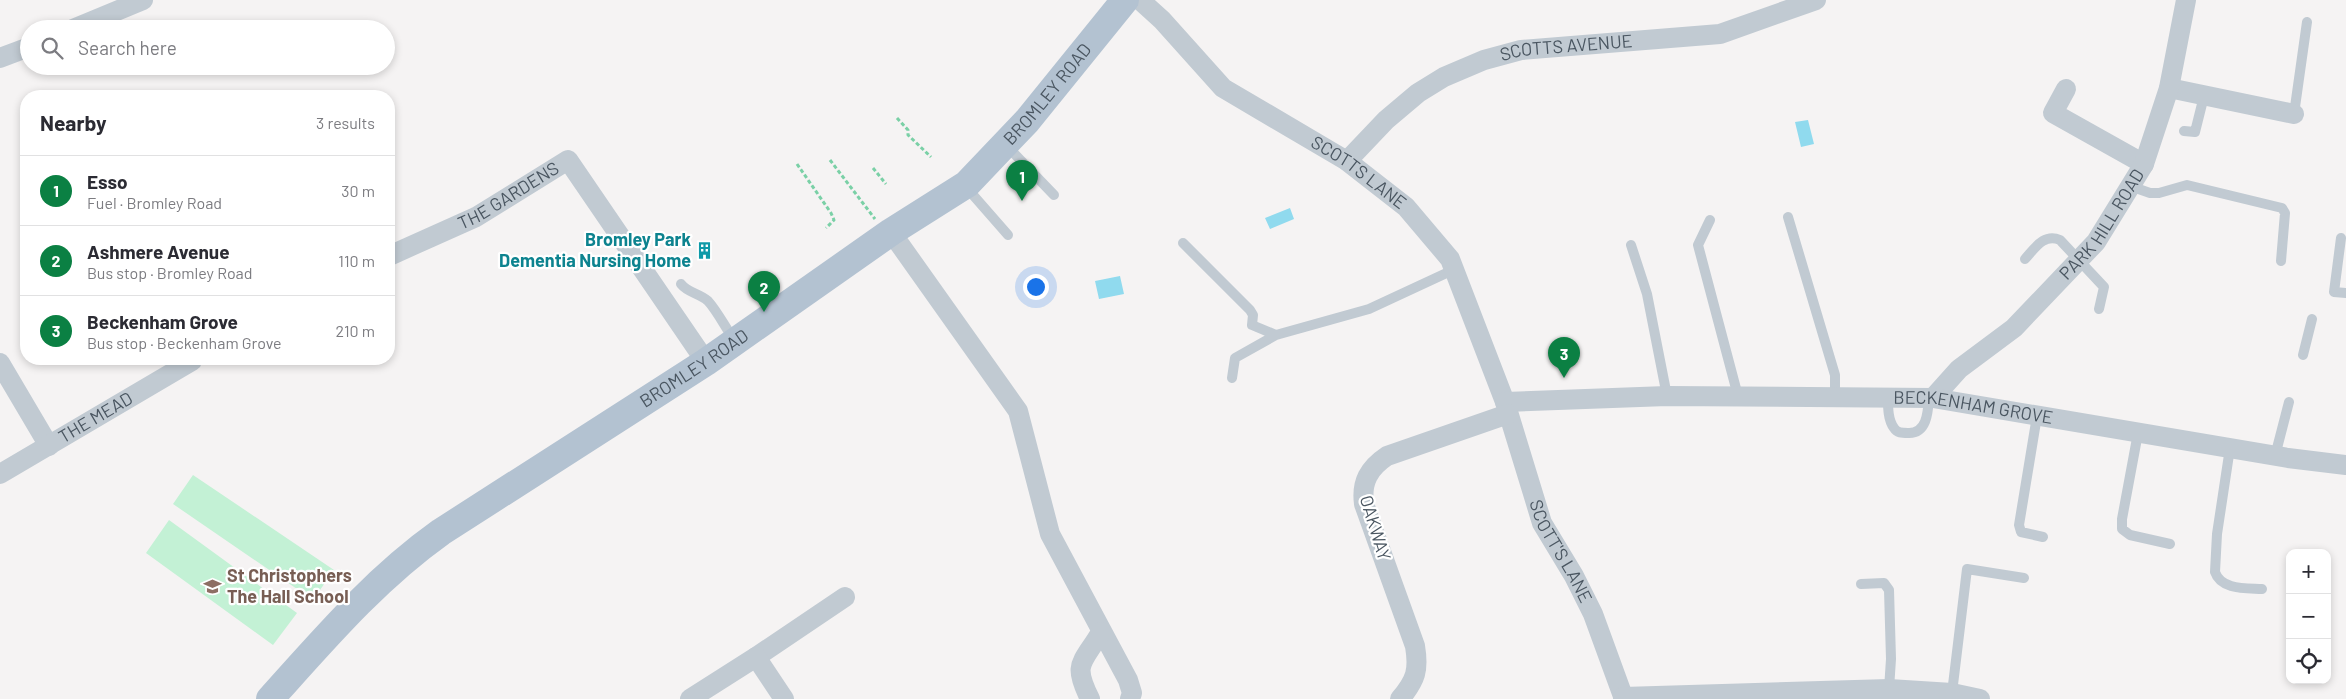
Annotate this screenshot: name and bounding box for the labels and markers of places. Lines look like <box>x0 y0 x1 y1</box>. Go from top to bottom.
pin: 1 <box>1006 160 1038 201</box>
place label: Bromley Park Dementia Nursing Home <box>499 228 691 271</box>
building icon: Bromley Park Dementia Nursing Home <box>695 240 715 260</box>
pin: 2 <box>748 271 780 312</box>
pin: 3 <box>1548 337 1580 378</box>
place label: St Christophers The Hall School <box>227 564 352 607</box>
school or university icon: St Christophers The Hall School <box>203 576 223 596</box>

